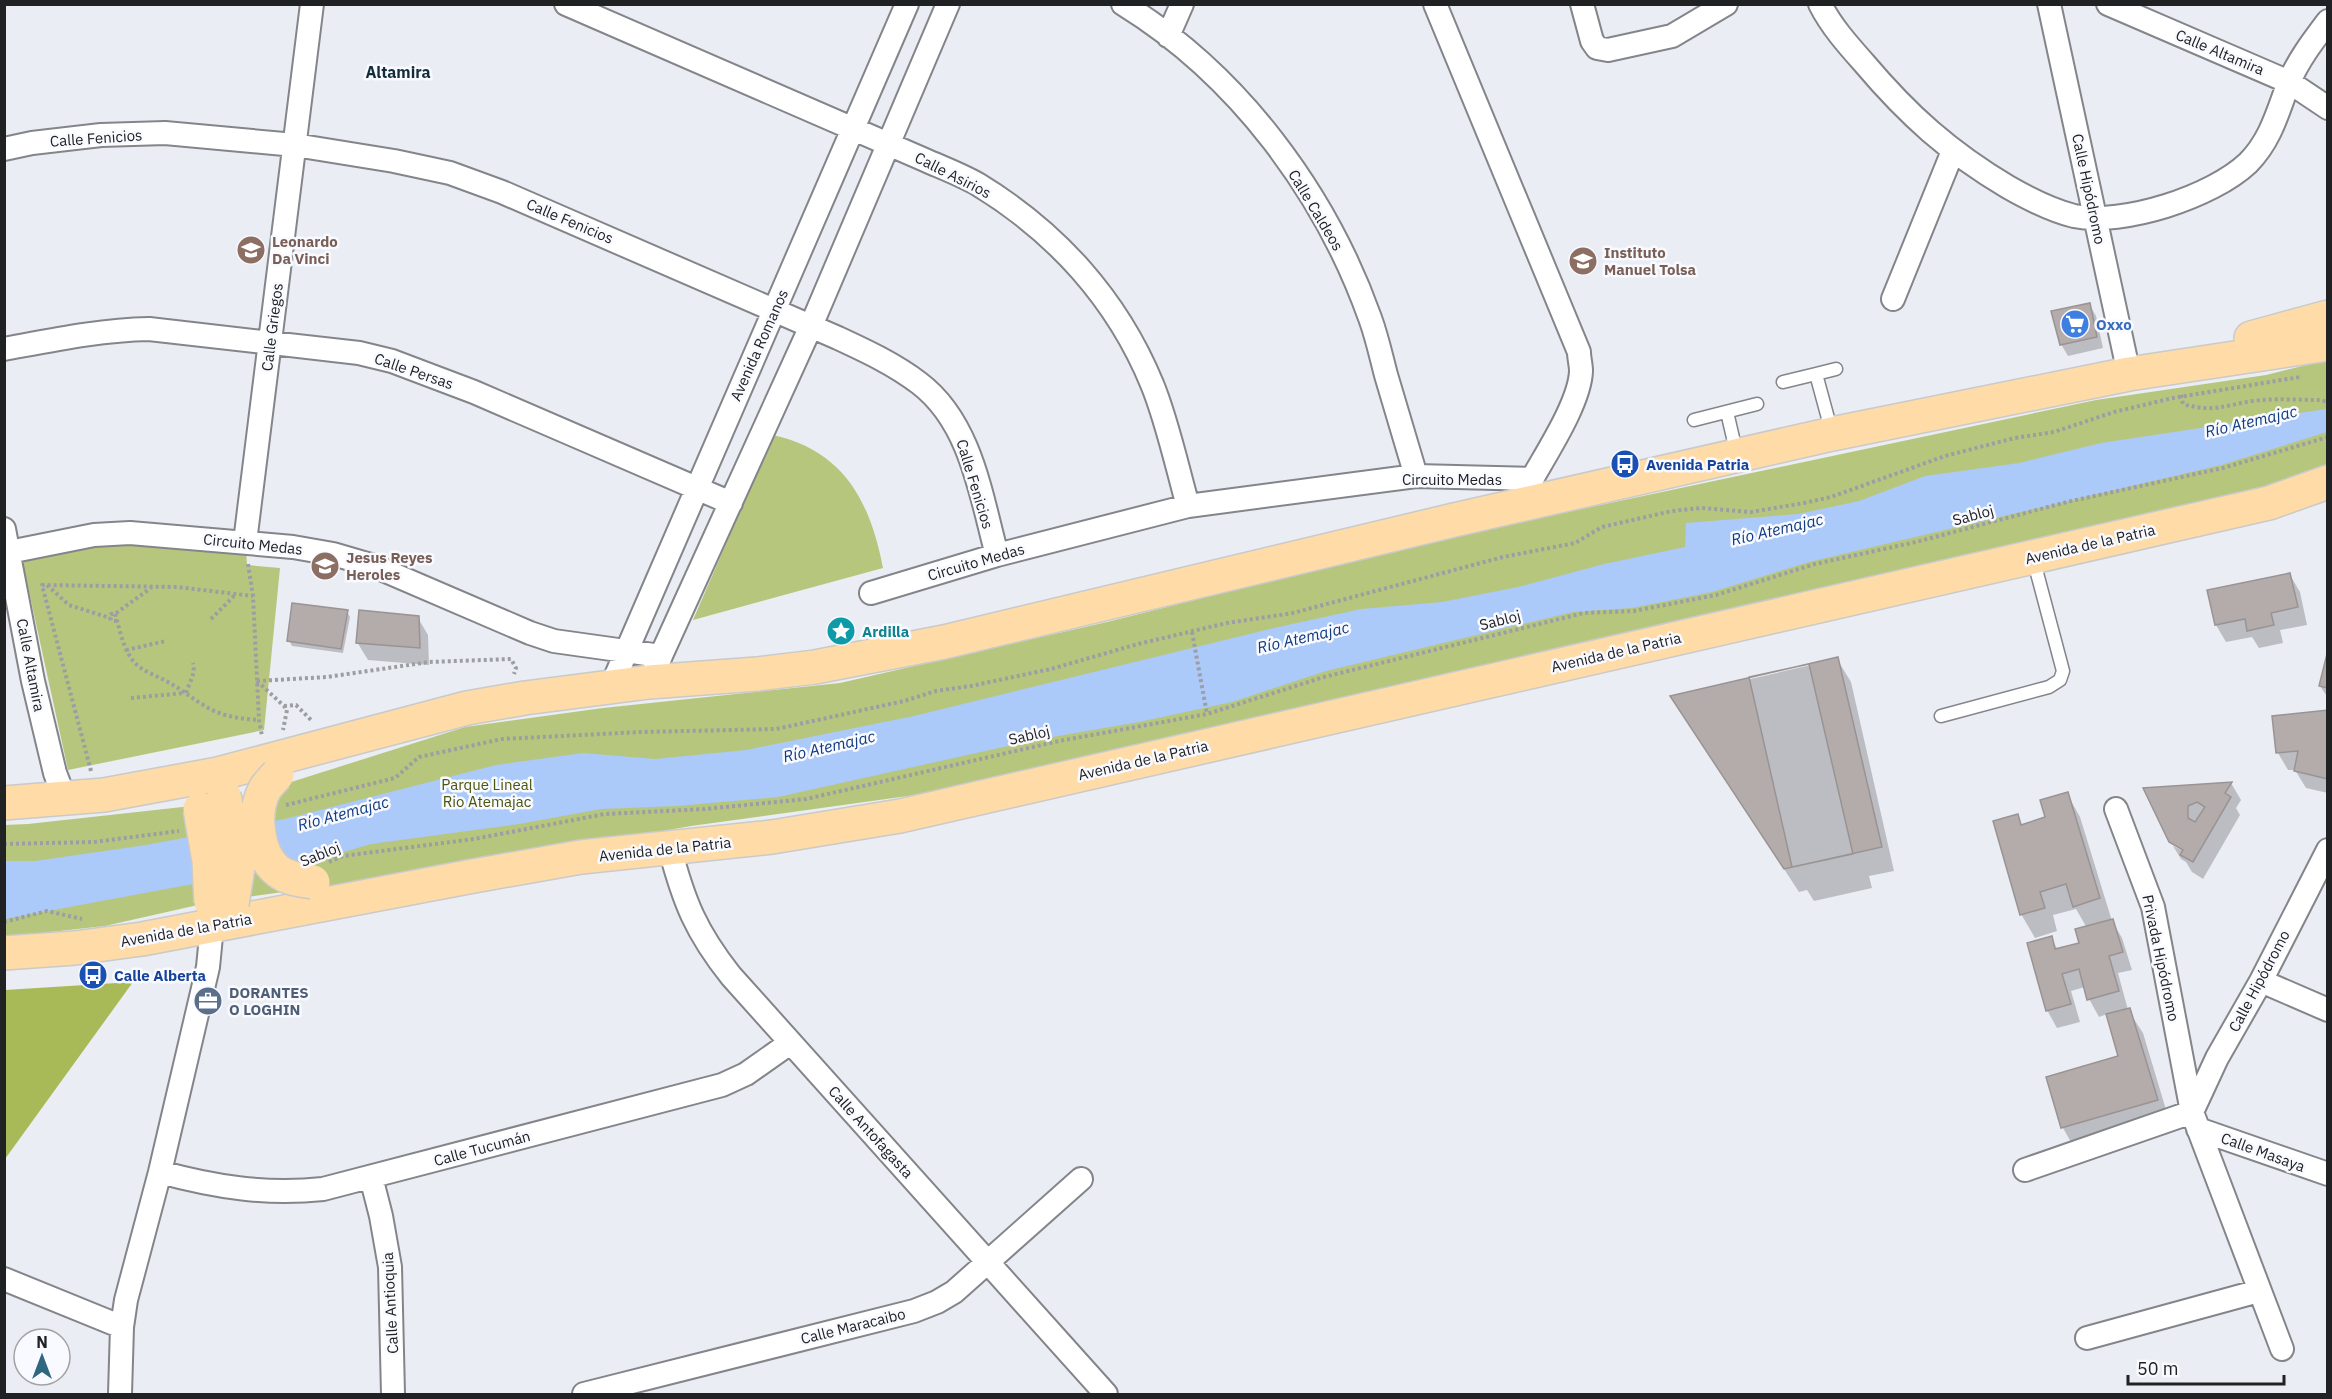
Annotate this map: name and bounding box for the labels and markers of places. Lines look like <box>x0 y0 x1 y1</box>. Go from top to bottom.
place label: Leonardo Da Vinci <box>272 232 338 268</box>
school or university icon: Leonardo Da Vinci <box>235 234 267 266</box>
place label: Instituto Manuel Tolsa <box>1604 243 1697 279</box>
school or university icon: Instituto Manuel Tolsa <box>1567 245 1599 277</box>
supermarket icon: Oxxo <box>2059 308 2091 340</box>
place label: Oxxo <box>2096 315 2132 334</box>
bus stop icon: Avenida Patria <box>1609 448 1641 480</box>
place label: Avenida Patria <box>1646 455 1750 474</box>
place label: Jesus Reyes Heroles <box>346 548 433 584</box>
school or university icon: Jesus Reyes Heroles <box>309 550 341 582</box>
place icon: Ardilla <box>825 615 857 647</box>
place label: Ardilla <box>862 622 910 641</box>
bus stop icon: Calle Alberta <box>77 959 109 991</box>
place label: Calle Alberta <box>114 966 206 985</box>
place label: DORANTES O LOGHIN <box>229 983 309 1019</box>
office icon: DORANTES O LOGHIN <box>192 985 224 1017</box>

